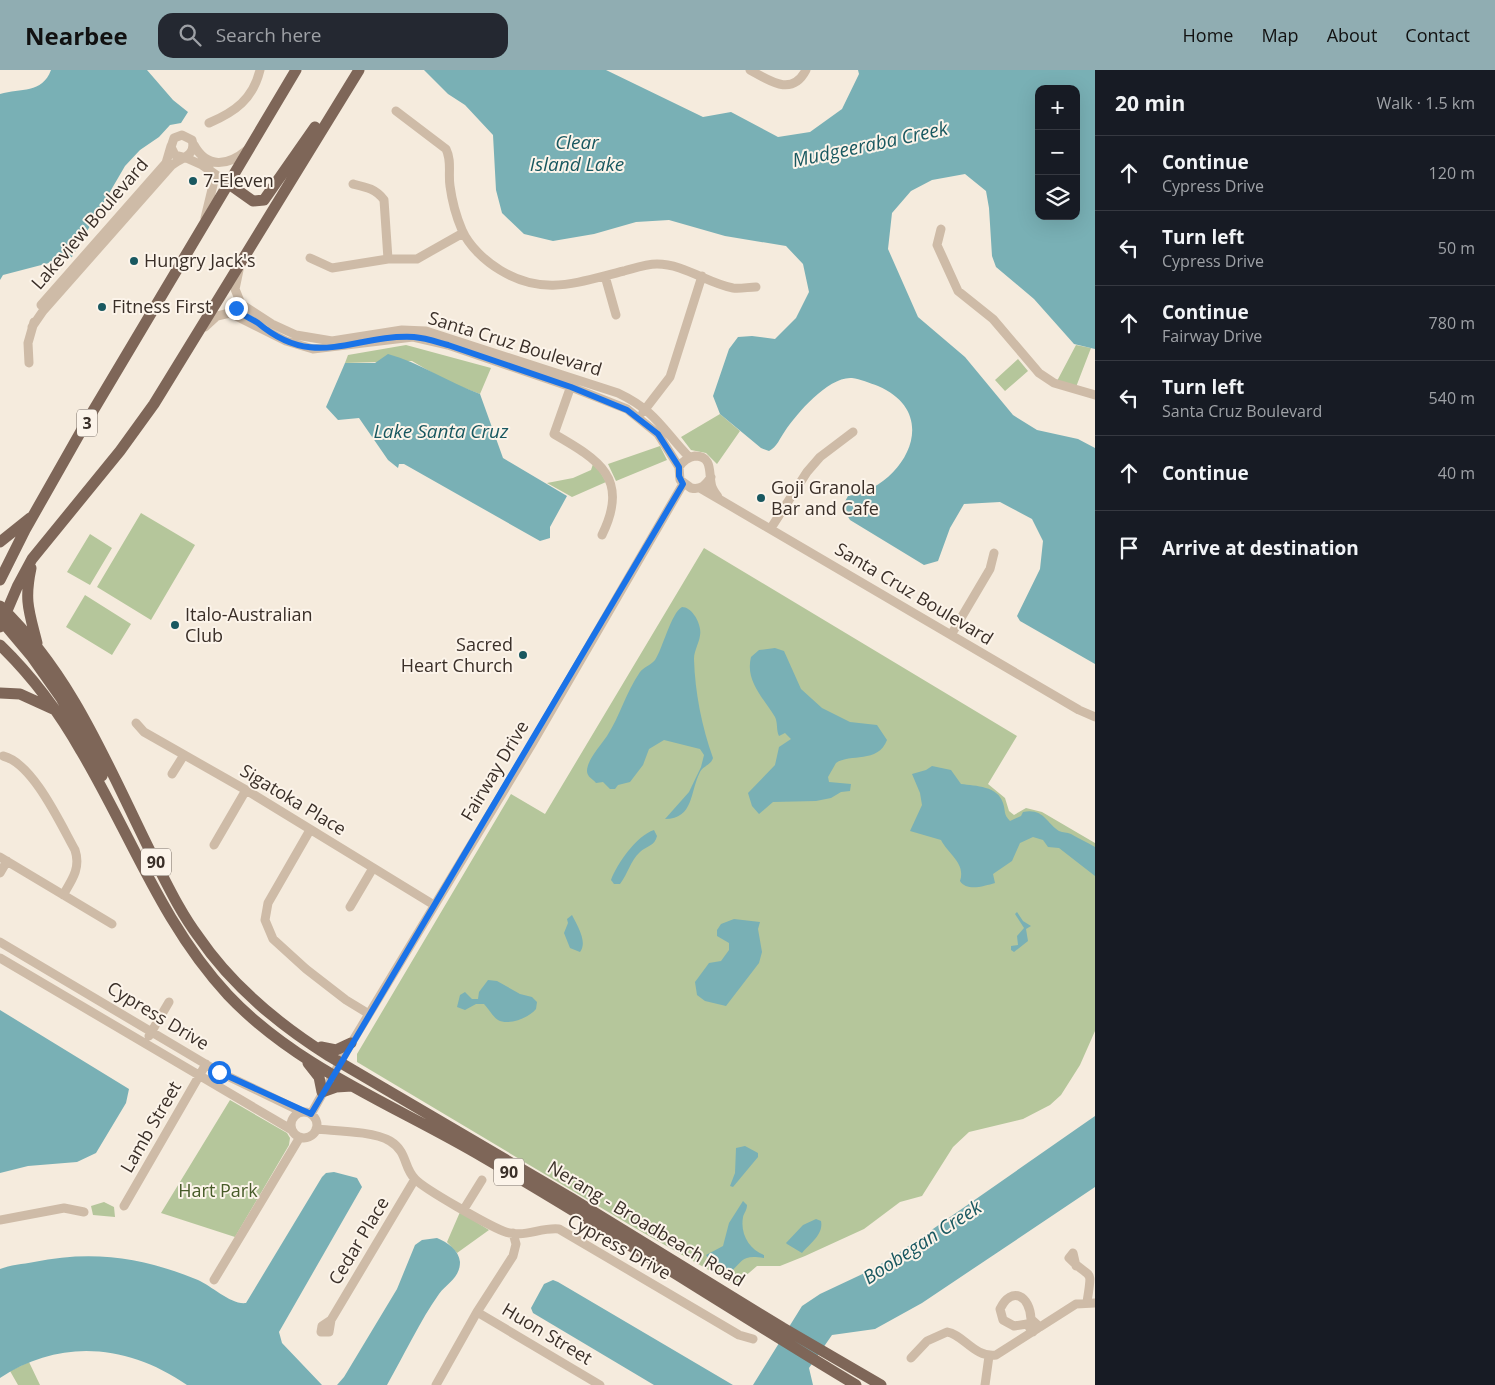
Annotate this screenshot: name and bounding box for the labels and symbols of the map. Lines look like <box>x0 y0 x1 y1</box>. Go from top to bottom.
water label: Mudgeeraba Creek <box>790 115 951 173</box>
water label: Clear Island Lake <box>530 129 624 177</box>
street label: Lakeview Boulevard <box>25 153 153 294</box>
place label: 7-Eleven <box>203 168 274 192</box>
marker: 7-Eleven <box>187 175 199 187</box>
place label: Hungry Jack's <box>144 248 256 272</box>
marker: Hungry Jack's <box>128 255 140 267</box>
place label: Fitness First <box>112 294 211 318</box>
route end <box>225 297 248 320</box>
marker: Fitness First <box>96 301 108 313</box>
street label: Santa Cruz Boulevard <box>426 305 605 381</box>
road number: 3 <box>77 409 97 436</box>
water label: Lake Santa Cruz <box>374 418 509 444</box>
place label: Goji Granola Bar and Cafe <box>771 475 879 520</box>
marker: Goji Granola Bar and Cafe <box>755 492 767 504</box>
street label: Santa Cruz Boulevard <box>831 536 998 650</box>
place label: Italo-Australian Club <box>185 602 313 647</box>
marker: Italo-Australian Club <box>169 619 181 631</box>
place label: Sacred Heart Church <box>401 632 513 677</box>
marker: Sacred Heart Church <box>517 649 529 661</box>
street label: Fairway Drive <box>455 716 534 825</box>
street label: Sigatoka Place <box>236 758 351 840</box>
road number: 90 <box>141 849 171 876</box>
street label: Cypress Drive <box>103 975 214 1055</box>
route start <box>208 1061 231 1084</box>
street label: Lamb Street <box>114 1076 186 1177</box>
street label: Nerang - Broadbeach Road <box>543 1155 750 1292</box>
road number: 90 <box>494 1158 524 1186</box>
park label: Hart Park <box>178 1178 258 1202</box>
street label: Cedar Place <box>322 1192 394 1289</box>
water label: Boobegan Creek <box>858 1194 987 1290</box>
street label: Cypress Drive <box>563 1208 675 1284</box>
street label: Huon Street <box>498 1297 597 1369</box>

